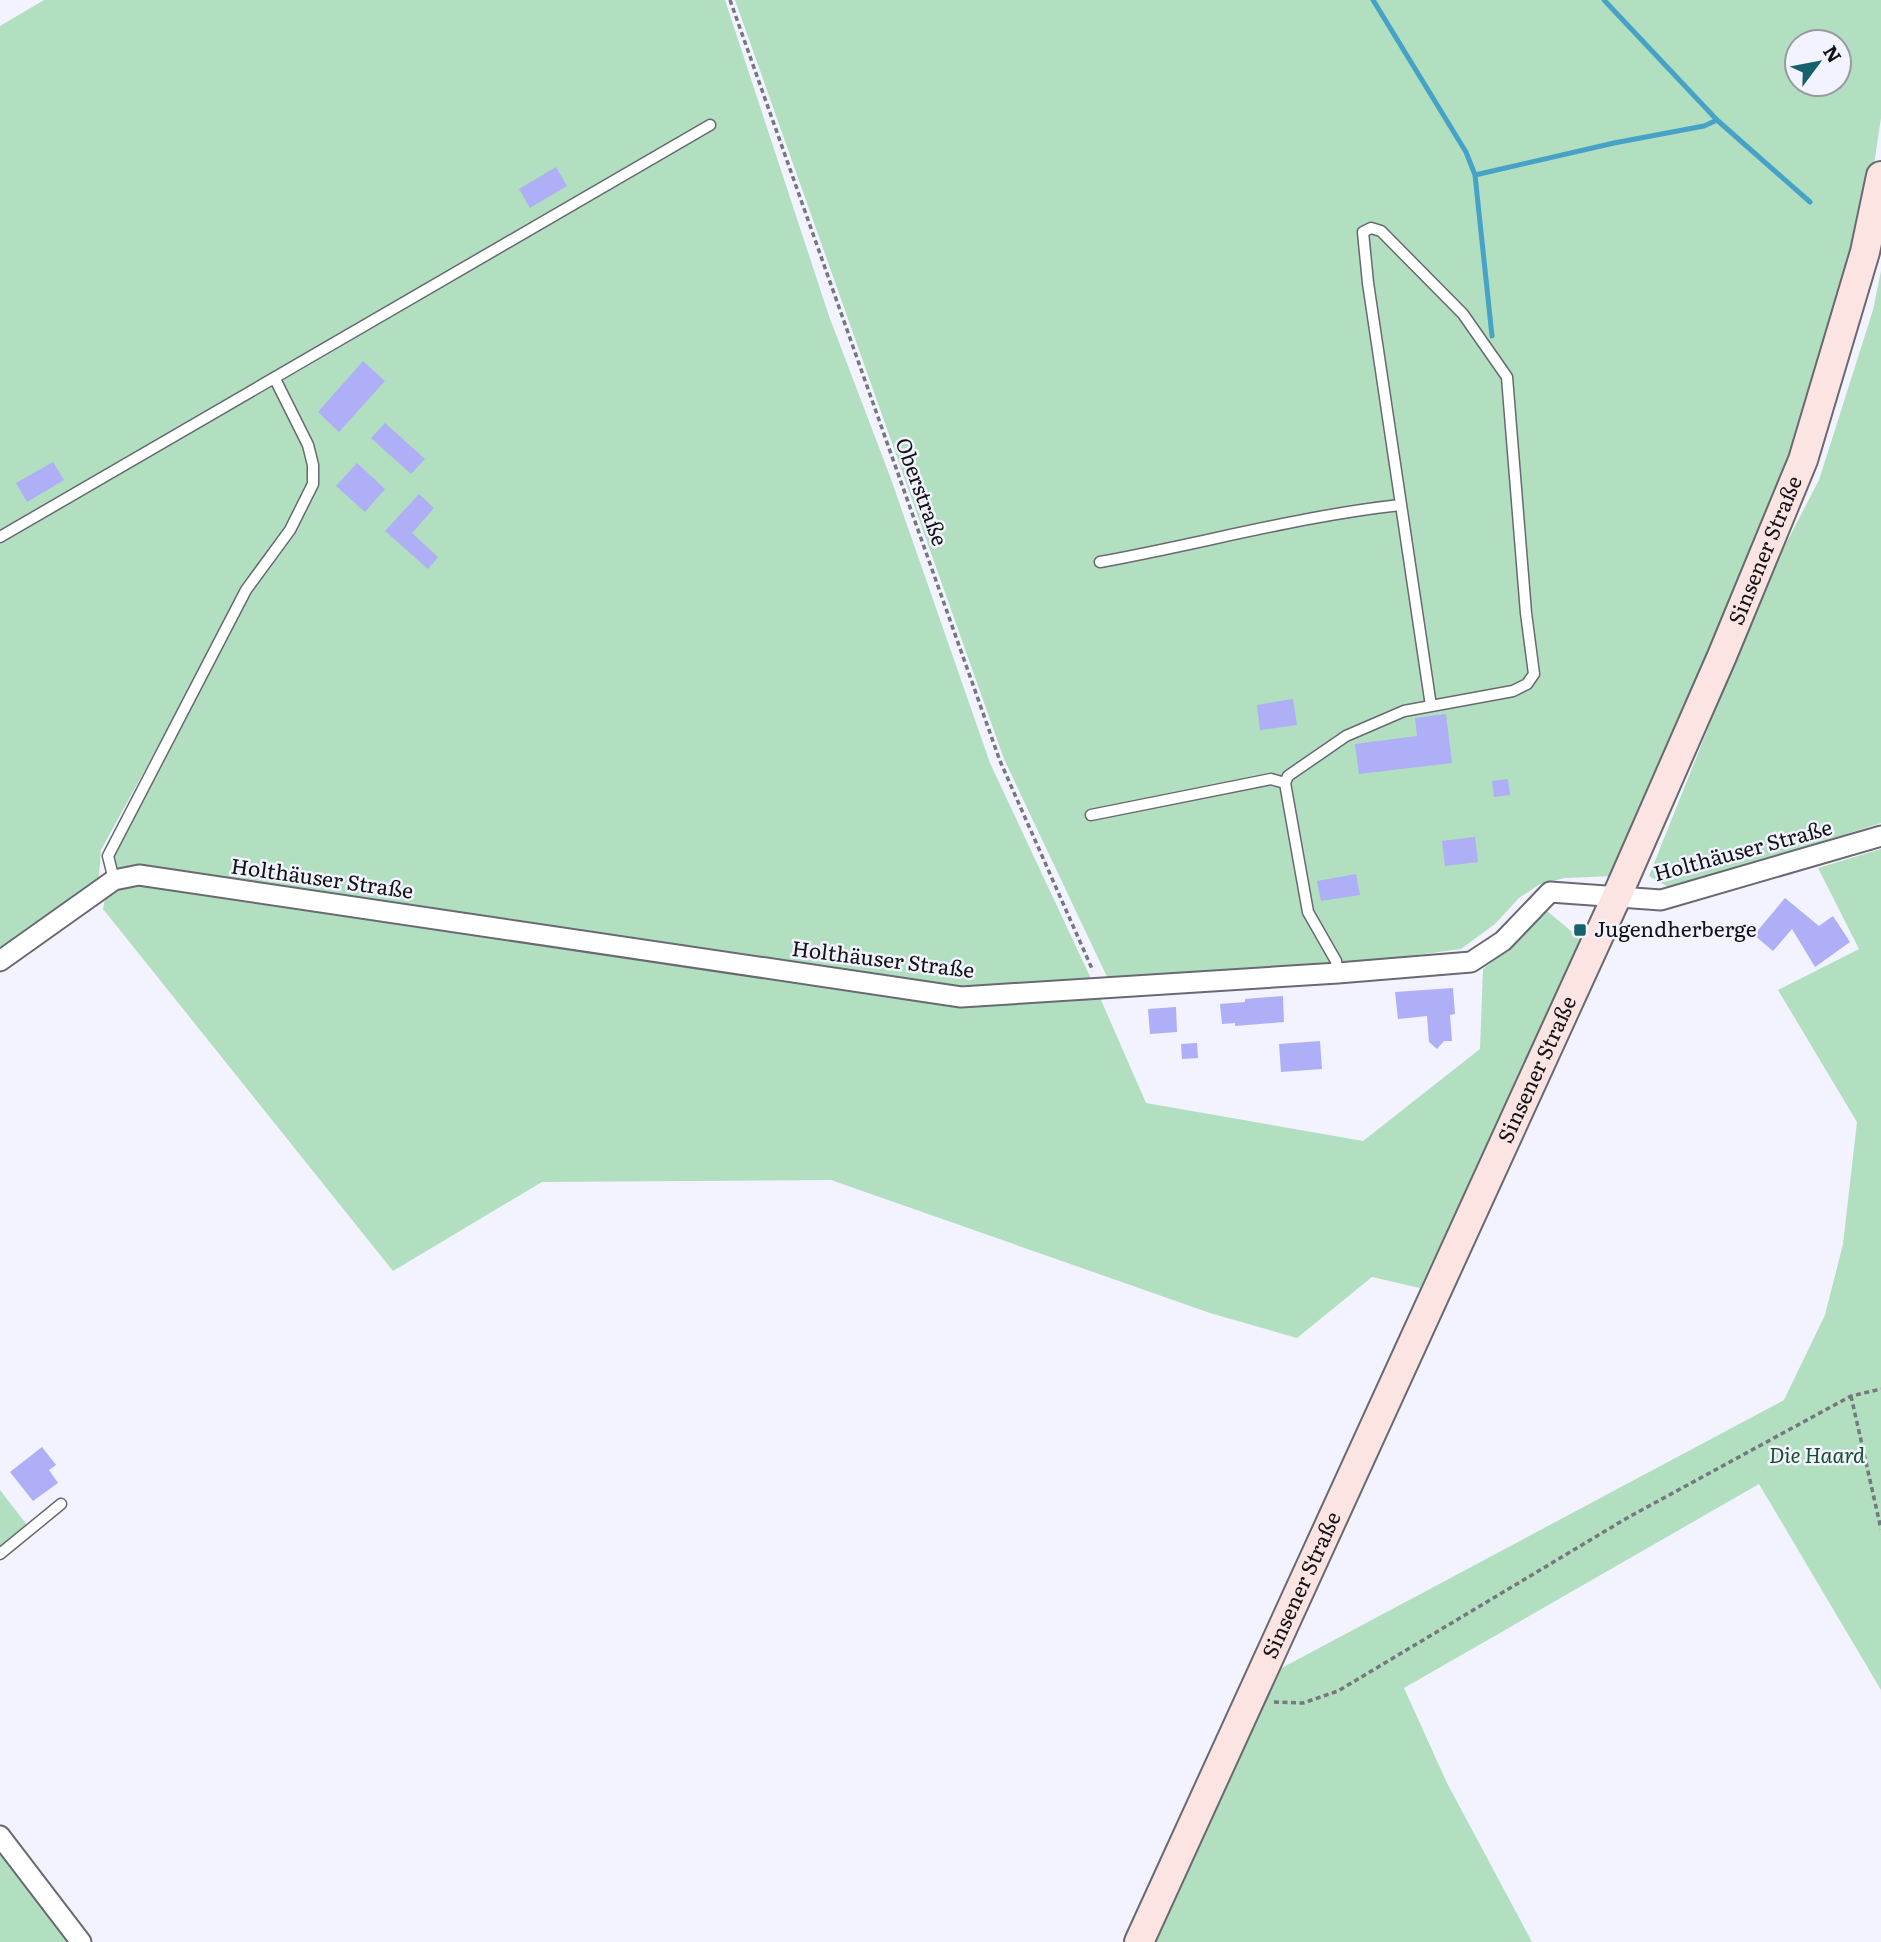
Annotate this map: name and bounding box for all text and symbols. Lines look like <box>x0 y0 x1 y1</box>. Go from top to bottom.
north arrow <box>1783 28 1853 98</box>
text: N <box>1817 39 1849 68</box>
street label: Oberstraße <box>889 433 957 550</box>
street label: Sinsener Straße <box>1719 470 1808 629</box>
street label: Holthäuser Straße <box>1650 810 1835 887</box>
street label: Holthäuser Straße <box>229 848 416 905</box>
place label: Jugendherberge <box>1594 912 1757 943</box>
marker: Jugendherberge <box>1572 922 1588 938</box>
street label: Holthäuser Straße <box>790 931 977 984</box>
street label: Sinsener Straße <box>1488 990 1582 1147</box>
park label: Die Haard <box>1769 1438 1865 1469</box>
street label: Sinsener Straße <box>1253 1506 1347 1663</box>

